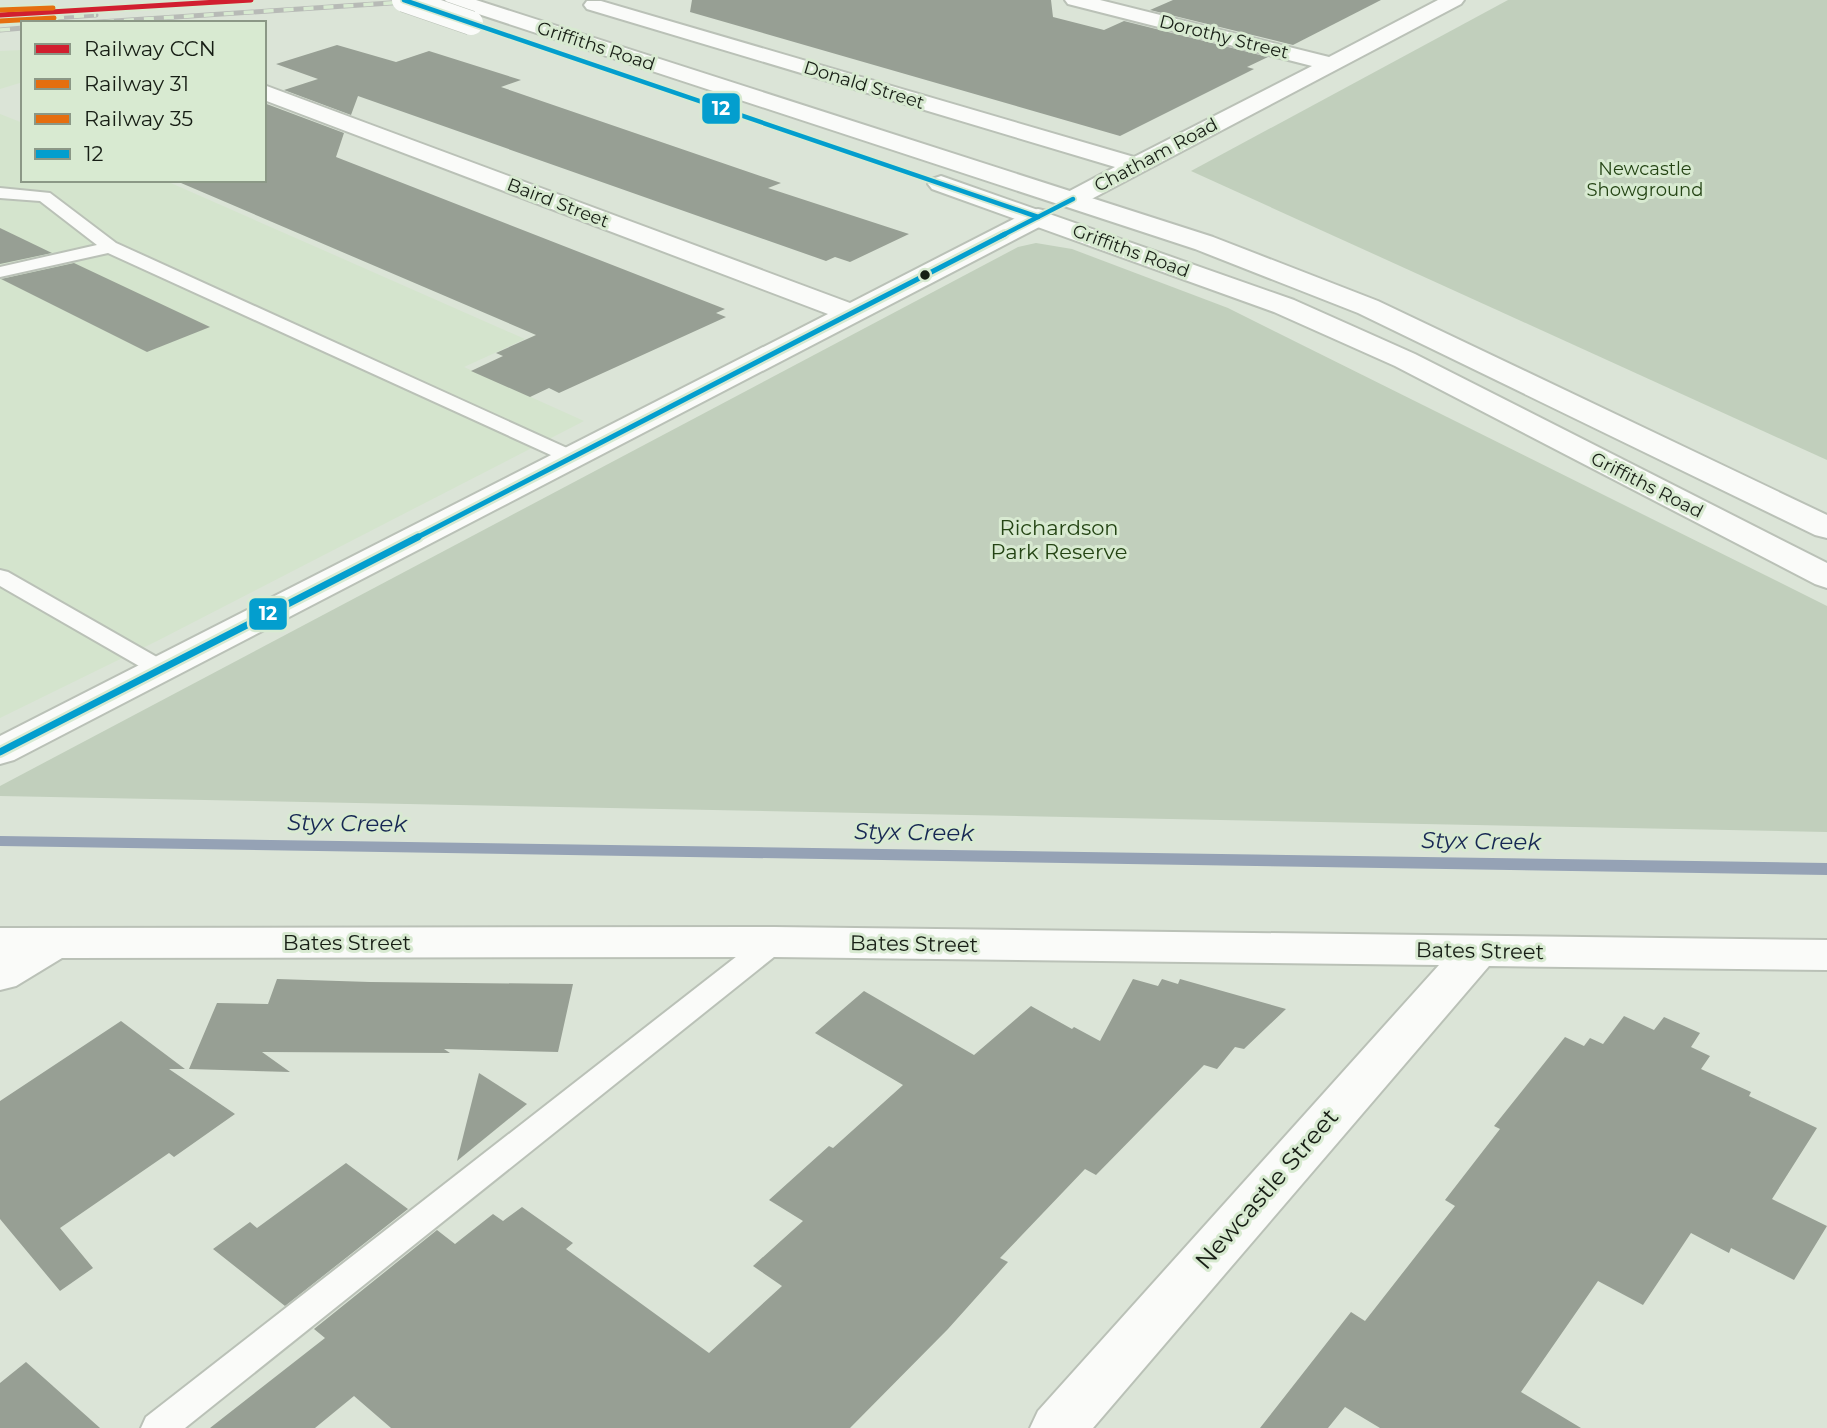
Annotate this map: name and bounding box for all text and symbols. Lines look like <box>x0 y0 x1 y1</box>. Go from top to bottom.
street label: Dorothy Street <box>1157 10 1291 64</box>
street label: Griffiths Road <box>534 17 658 75</box>
legend <box>21 21 266 182</box>
text: Railway CCN <box>84 36 216 61</box>
street label: Donald Street <box>801 56 927 114</box>
text: Railway 31 <box>84 71 189 96</box>
line badge: 12 <box>701 92 741 125</box>
text: 12 <box>712 97 730 120</box>
text: Railway 35 <box>84 106 193 131</box>
street label: Chatham Road <box>1091 113 1221 197</box>
text: 12 <box>84 141 104 166</box>
park label: Newcastle Showground <box>1587 158 1703 201</box>
street label: Baird Street <box>504 173 612 233</box>
street label: Griffiths Road <box>1069 220 1193 282</box>
unlabelled marker <box>918 268 932 282</box>
street label: Griffiths Road <box>1587 447 1707 523</box>
park label: Richardson Park Reserve <box>991 515 1127 564</box>
line badge: 12 <box>248 597 288 631</box>
text: 12 <box>259 602 277 625</box>
water label: Styx Creek <box>287 808 409 838</box>
water label: Styx Creek <box>854 817 976 847</box>
water label: Styx Creek <box>1421 826 1543 856</box>
street label: Bates Street <box>283 930 411 955</box>
street label: Bates Street <box>850 930 978 957</box>
street label: Bates Street <box>1416 937 1544 964</box>
street label: Newcastle Street <box>1189 1102 1344 1275</box>

